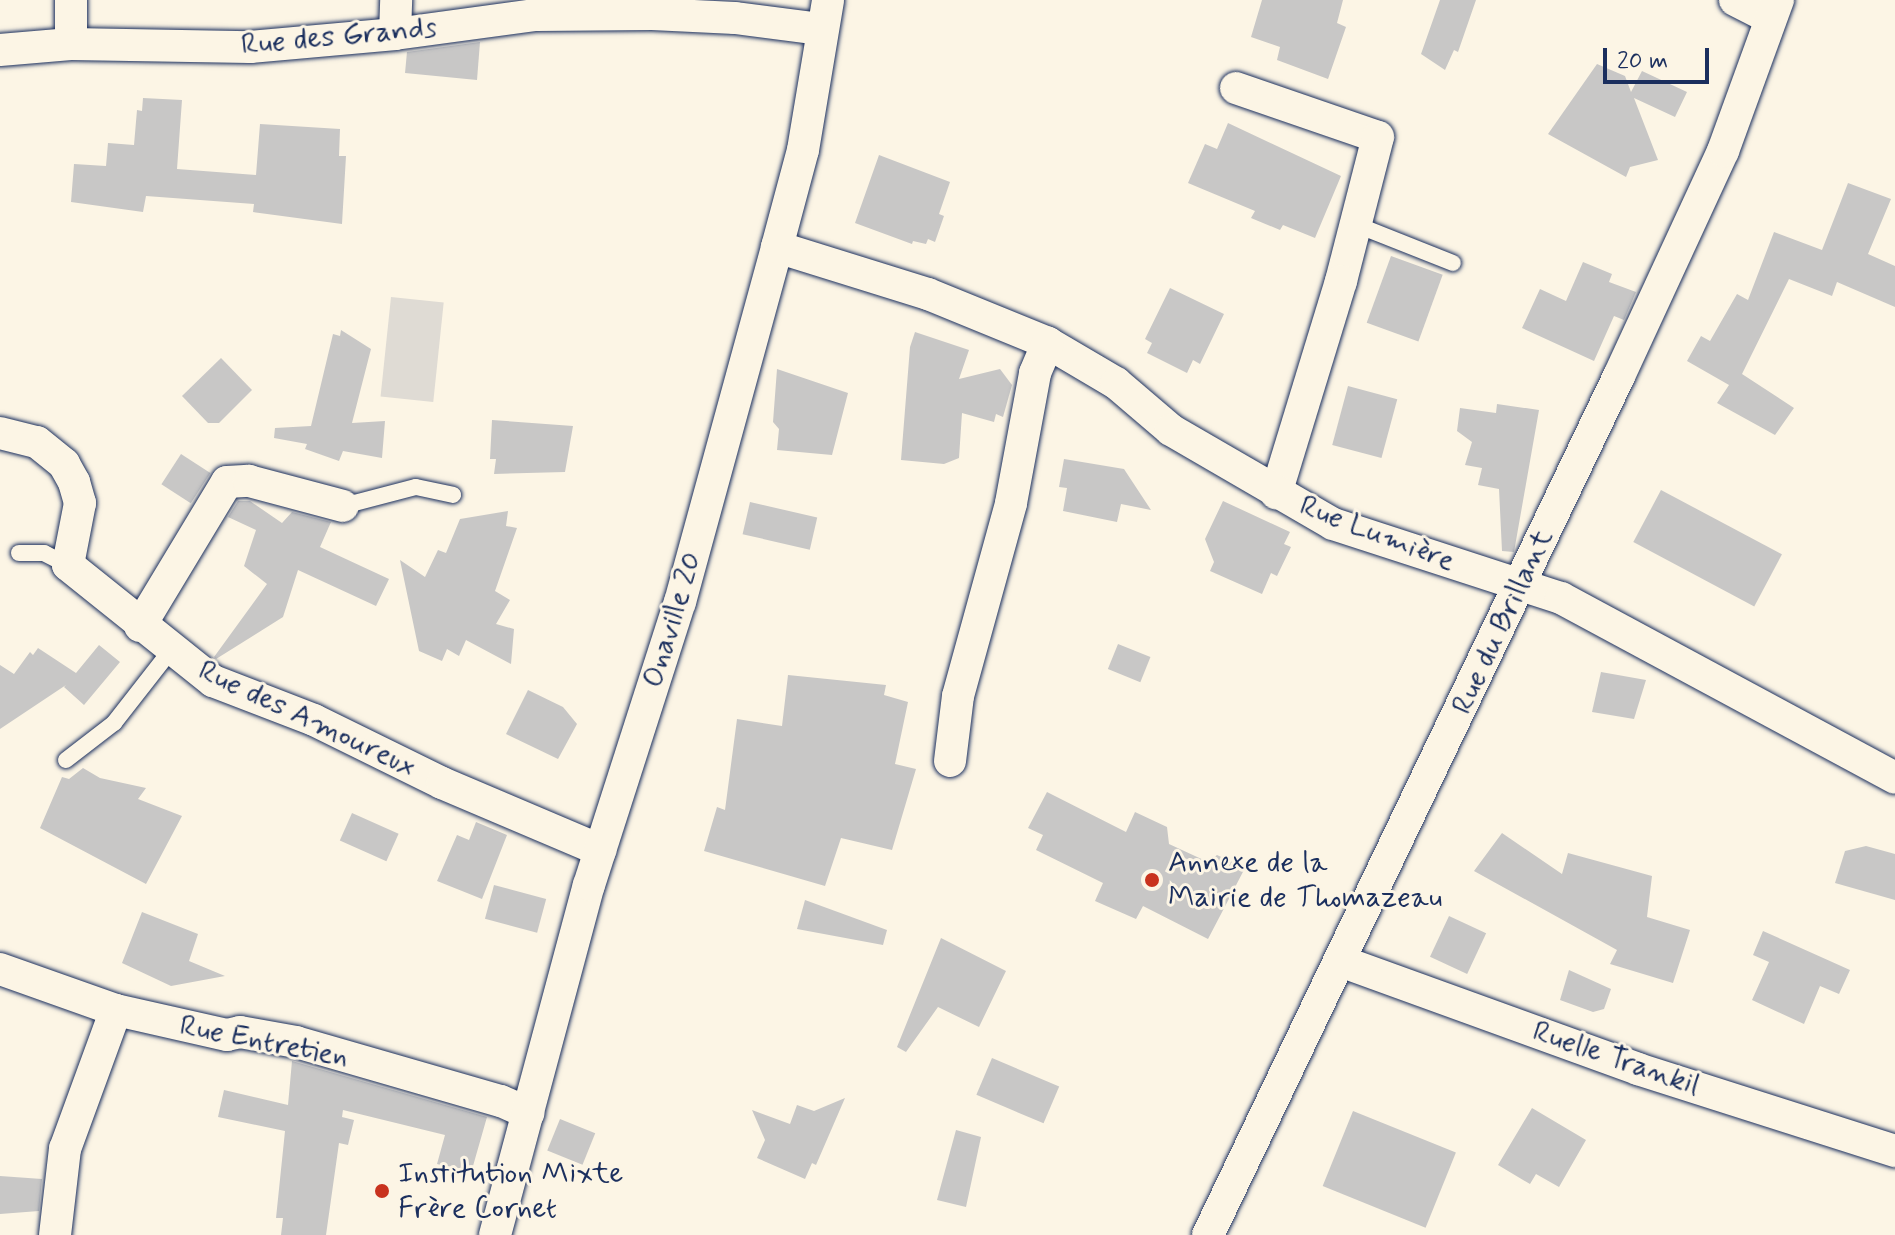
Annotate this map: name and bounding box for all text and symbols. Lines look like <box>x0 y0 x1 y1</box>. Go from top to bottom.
street label: Rue des Grands <box>237 10 441 64</box>
scale bar <box>1607 32 1713 82</box>
text: 20 m <box>1617 46 1668 77</box>
street label: Rue Lumière <box>1296 489 1458 579</box>
street label: Rue du Brillant <box>1448 531 1558 713</box>
street label: Onaville 20 <box>635 548 711 692</box>
street label: Rue des Amoureux <box>196 655 418 783</box>
place label: Annexe de la Mairie de Thomazeau <box>1168 845 1440 916</box>
marker: Annexe de la Mairie de Thomazeau <box>1143 871 1161 889</box>
street label: Rue Entretien <box>176 1008 352 1076</box>
street label: Ruelle Trankil <box>1528 1014 1704 1104</box>
place label: Institution Mixte Frère Cornet <box>398 1156 616 1226</box>
marker: Institution Mixte Frère Cornet <box>373 1182 391 1200</box>

